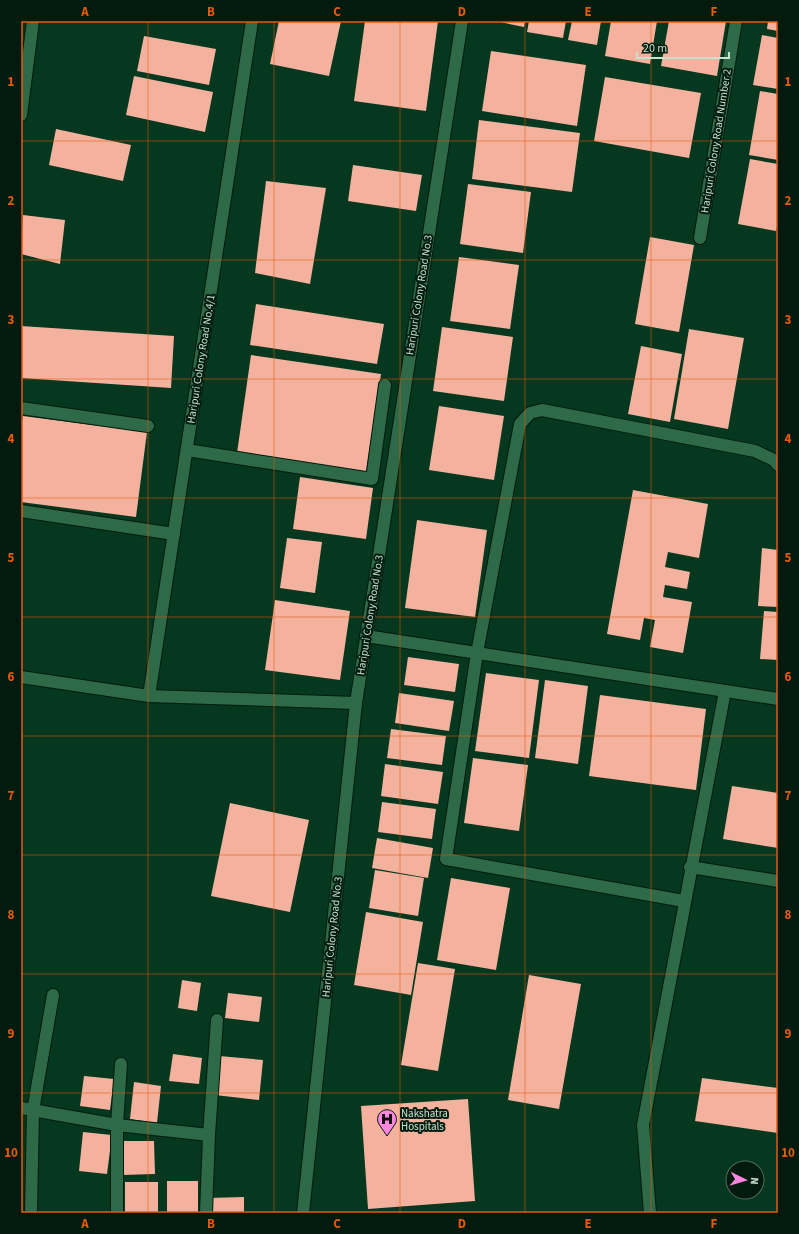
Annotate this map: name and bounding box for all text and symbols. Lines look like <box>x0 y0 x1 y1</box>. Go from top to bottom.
text: A <box>80 3 89 21</box>
text: B <box>207 3 215 21</box>
text: C <box>333 3 341 21</box>
text: D <box>458 3 466 21</box>
text: E <box>584 3 592 21</box>
text: F <box>711 3 718 21</box>
scale bar <box>637 34 729 60</box>
text: 20 m <box>643 40 667 57</box>
street label: Haripuri Colony Road Number 2 <box>697 68 735 214</box>
text: 1 <box>8 73 15 91</box>
text: 1 <box>785 73 792 91</box>
text: 2 <box>8 192 15 210</box>
text: 2 <box>785 192 792 210</box>
street label: Haripuri Colony Road No.3 <box>402 234 436 356</box>
street label: Haripuri Colony Road No.4/1 <box>183 293 219 425</box>
text: 3 <box>8 311 15 329</box>
text: 3 <box>785 311 792 329</box>
text: 4 <box>8 430 15 448</box>
text: 4 <box>785 430 792 448</box>
text: 5 <box>8 549 15 567</box>
text: 5 <box>785 549 792 567</box>
street label: Haripuri Colony Road No.3 <box>353 554 387 676</box>
text: 6 <box>8 668 15 686</box>
text: 6 <box>785 668 792 686</box>
text: 7 <box>8 787 15 805</box>
text: 7 <box>785 787 792 805</box>
street label: Haripuri Colony Road No.3 <box>318 876 346 998</box>
text: 8 <box>8 906 15 924</box>
text: 8 <box>785 906 792 924</box>
text: 9 <box>8 1025 15 1043</box>
text: 9 <box>785 1025 792 1043</box>
place label: Nakshatra Hospitals <box>401 1106 448 1134</box>
hospital icon: Nakshatra Hospitals <box>376 1108 398 1136</box>
text: 10 <box>4 1144 18 1162</box>
text: 10 <box>781 1144 795 1162</box>
north arrow <box>725 1160 765 1200</box>
text: N <box>747 1177 762 1185</box>
text: A <box>80 1215 89 1233</box>
text: B <box>207 1215 215 1233</box>
text: C <box>333 1215 341 1233</box>
text: D <box>458 1215 466 1233</box>
text: E <box>584 1215 592 1233</box>
text: F <box>711 1215 718 1233</box>

